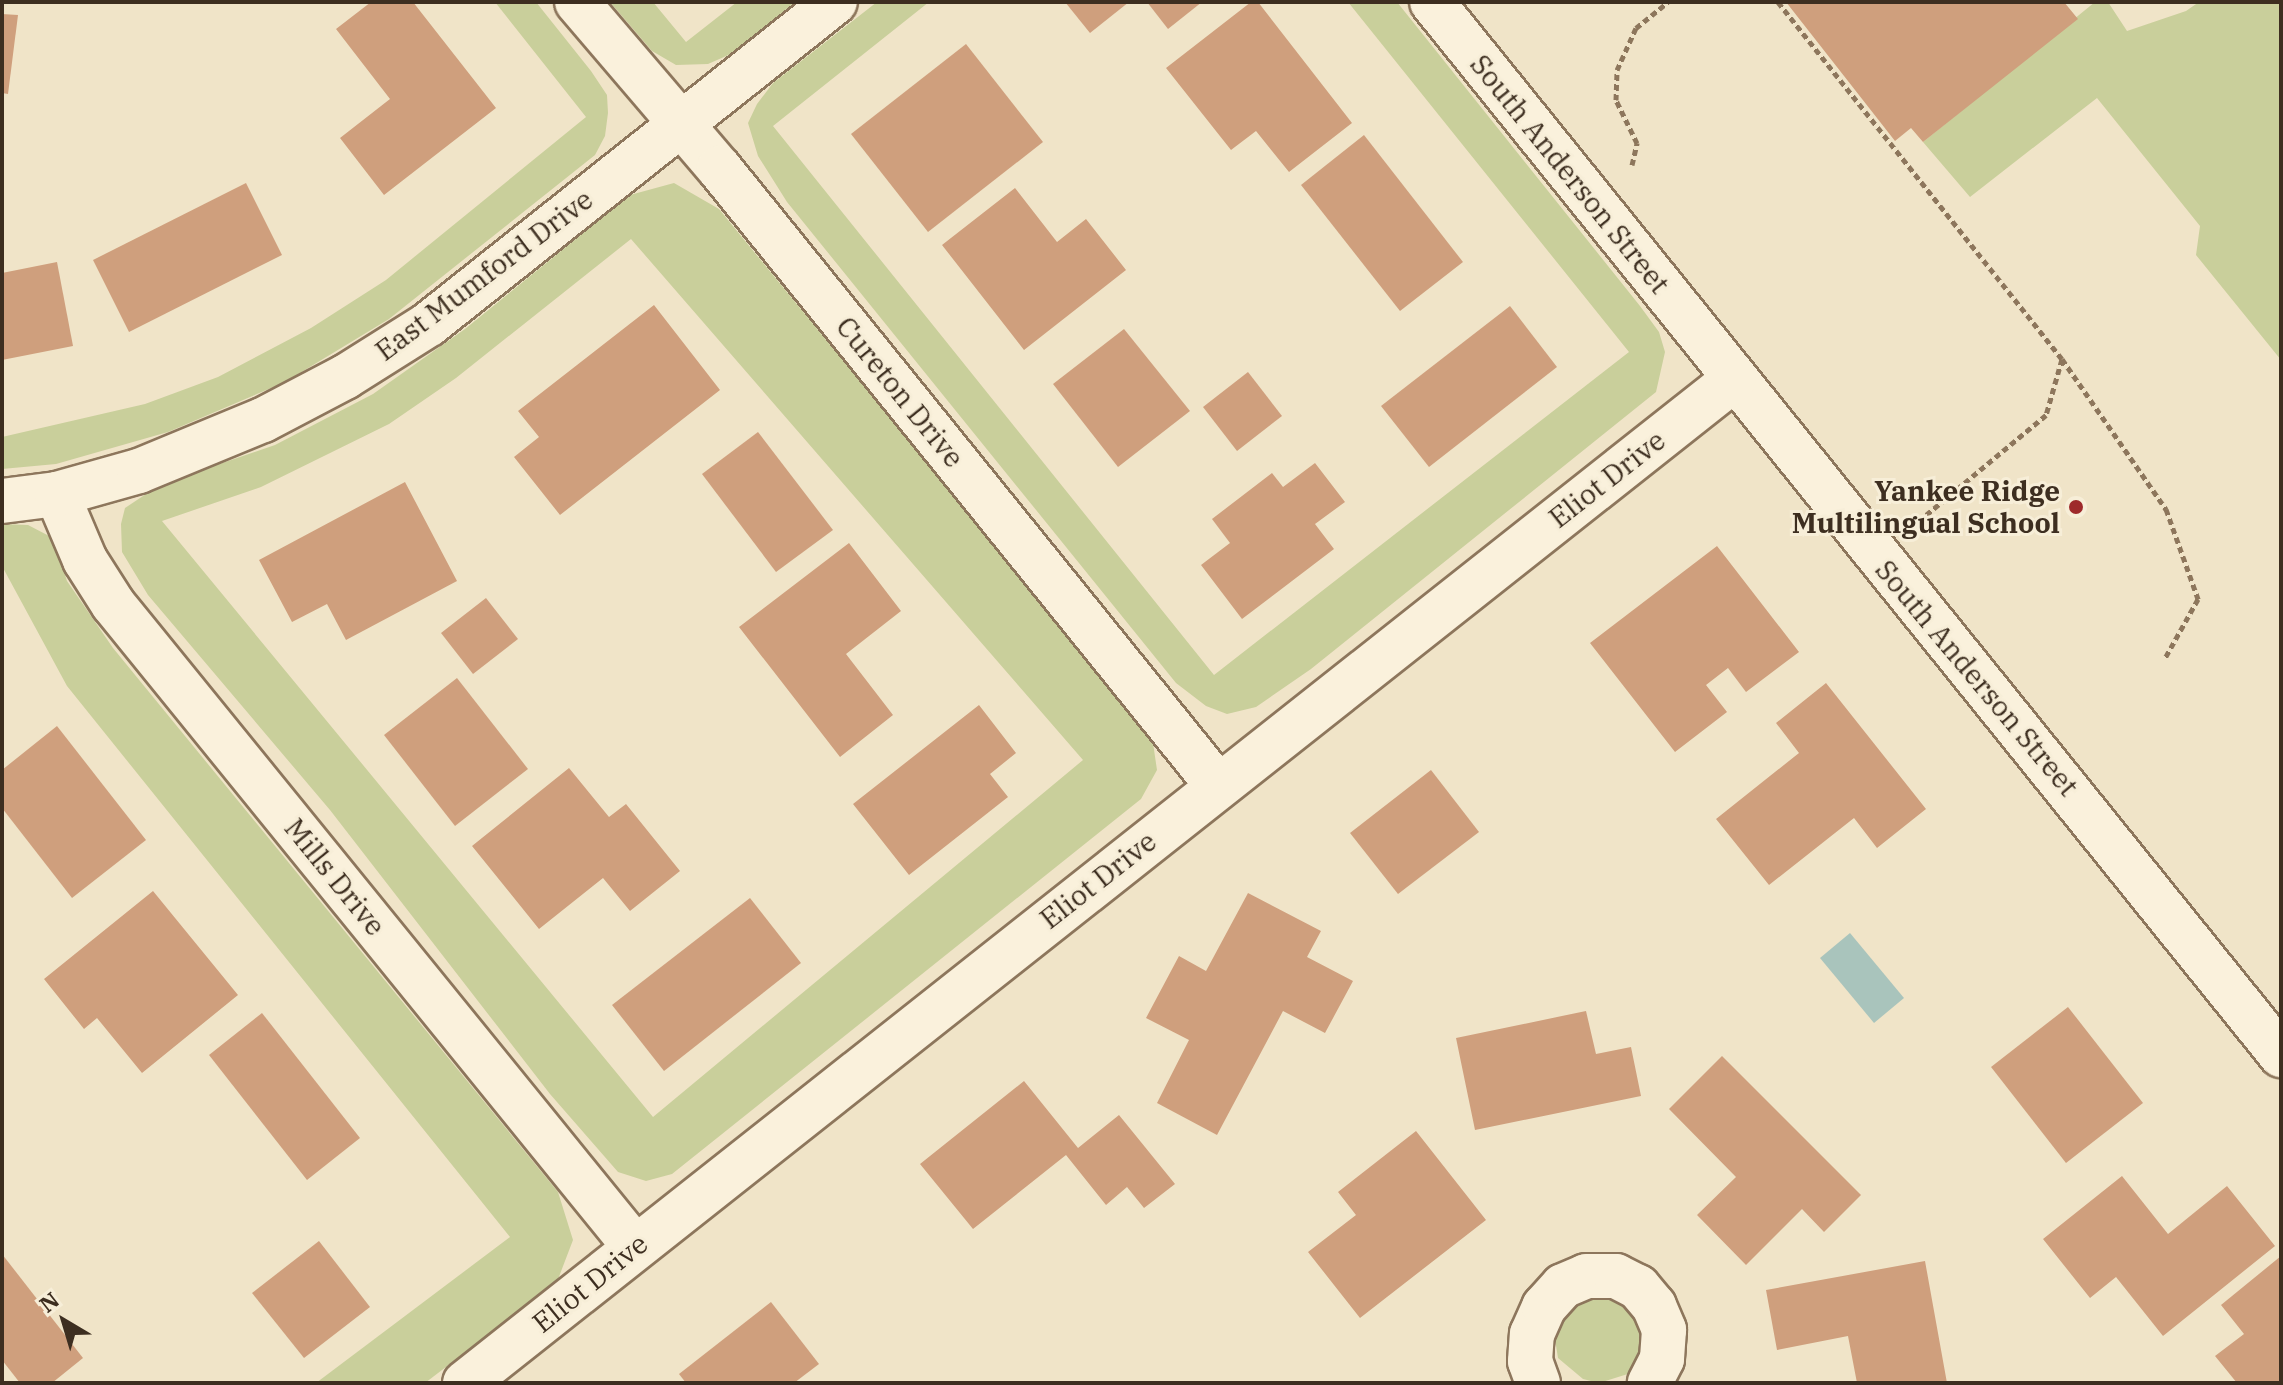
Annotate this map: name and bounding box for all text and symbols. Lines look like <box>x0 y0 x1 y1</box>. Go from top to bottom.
street label: South Anderson Street <box>1463 48 1677 300</box>
street label: East Mumford Drive <box>369 182 599 368</box>
street label: Cureton Drive <box>829 310 971 474</box>
street label: Eliot Drive <box>1542 423 1672 535</box>
place label: Yankee Ridge Multilingual School <box>1792 474 2060 540</box>
marker: Yankee Ridge Multilingual School <box>2067 498 2085 516</box>
street label: South Anderson Street <box>1869 553 2085 803</box>
street label: Mills Drive <box>278 812 392 942</box>
street label: Eliot Drive <box>1033 824 1163 936</box>
street label: Eliot Drive <box>526 1227 654 1339</box>
north arrow <box>24 1281 104 1361</box>
text: N <box>33 1285 65 1318</box>

